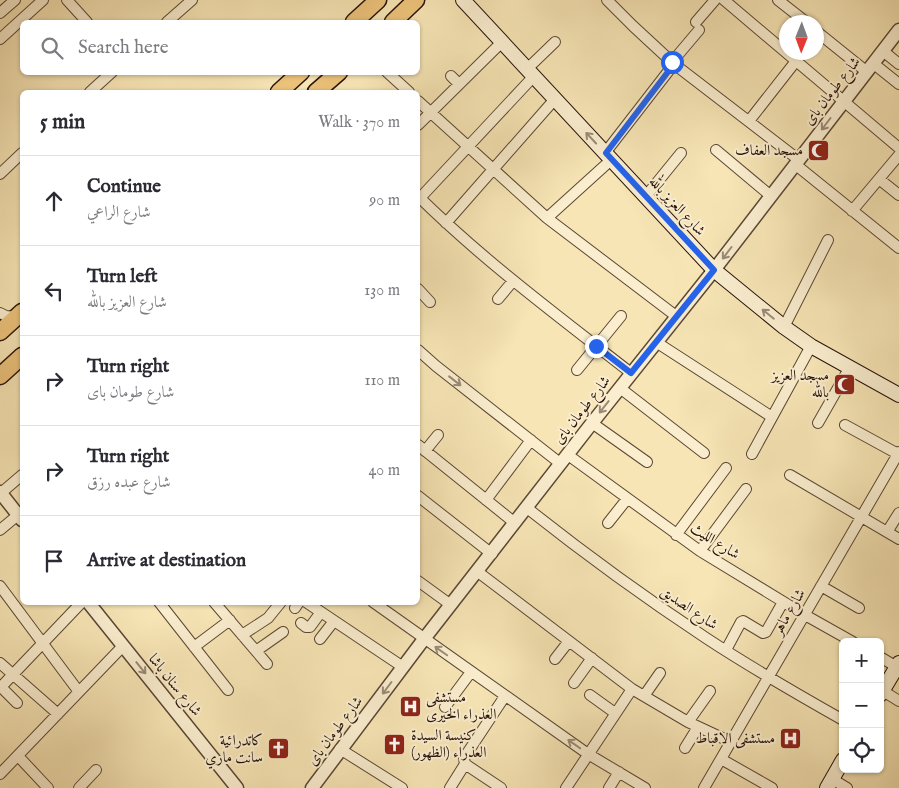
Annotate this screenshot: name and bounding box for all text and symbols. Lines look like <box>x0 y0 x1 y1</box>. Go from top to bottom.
north arrow <box>779 15 824 60</box>
search box <box>20 20 420 75</box>
icon: search <box>38 34 66 62</box>
text: Search here <box>78 36 169 60</box>
route start <box>661 51 684 74</box>
street label: شارع طومان باى <box>799 53 867 131</box>
text: 5 min <box>40 109 85 136</box>
text: Walk · 370 m <box>318 113 400 133</box>
one-way arrow <box>821 117 832 130</box>
one-way arrow <box>586 132 597 145</box>
mosque icon: مسجد العفاف <box>807 138 831 162</box>
place label: مسجد العفاف <box>735 141 803 160</box>
street label: شارع العزيز بالله <box>642 170 712 242</box>
text: Continue <box>87 175 161 199</box>
icon: ahead <box>40 187 68 215</box>
text: 90 m <box>369 191 400 211</box>
text: شارع الراعي <box>87 203 151 223</box>
one-way arrow <box>722 246 733 259</box>
text: Turn left <box>87 265 158 289</box>
icon: left <box>40 277 68 305</box>
text: 130 m <box>364 281 400 301</box>
text: شارع العزيز بالله <box>87 293 167 313</box>
one-way arrow <box>762 309 775 320</box>
route end <box>585 335 608 358</box>
text: Turn right <box>87 355 169 379</box>
place label: مسجد العزيز بالله <box>769 366 829 402</box>
icon: right <box>40 367 68 395</box>
text: 110 m <box>364 371 400 391</box>
street label: شارع طومان باى <box>549 372 617 450</box>
mosque icon: مسجد العزيز بالله <box>833 372 857 396</box>
one-way arrow <box>448 376 461 387</box>
text: شارع طومان باى <box>87 383 174 403</box>
one-way arrow <box>599 401 610 414</box>
text: Turn right <box>87 445 169 469</box>
icon: right <box>40 457 68 485</box>
text: 40 m <box>368 461 400 481</box>
text: شارع عبده رزق <box>87 473 171 493</box>
street label: شارع الليث <box>685 518 743 566</box>
icon: arrive <box>40 547 68 575</box>
text: Arrive at destination <box>87 549 246 573</box>
street label: شارع الصديق <box>655 582 721 637</box>
street label: شارع ماهر <box>767 585 812 642</box>
map controls <box>839 638 884 773</box>
button: + <box>839 638 884 683</box>
one-way arrow <box>434 646 448 656</box>
street label: شارع سنان باشا <box>142 650 206 722</box>
one-way arrow <box>135 661 146 674</box>
one-way arrow <box>382 681 392 695</box>
button: − <box>839 683 884 728</box>
place label: مستشفى العذراء الخيرى <box>426 688 496 724</box>
street label: شارع طومان باى <box>303 693 370 771</box>
hospital icon: مستشفى العذراء الخيرى <box>398 694 422 718</box>
place label: كنيسة السيدة العذراء (الظهور) <box>411 726 487 762</box>
hospital icon: مستشفى الاقباط <box>779 726 803 750</box>
button: locate <box>839 728 884 773</box>
place label: مستشفى الاقباط <box>695 729 775 749</box>
place label: كاتدرائية سانت ماري <box>205 731 263 769</box>
church icon: كنيسة السيدة العذراء (الظهور) <box>383 732 407 756</box>
church icon: كاتدرائية سانت ماري <box>267 737 291 761</box>
one-way arrow <box>567 739 581 749</box>

